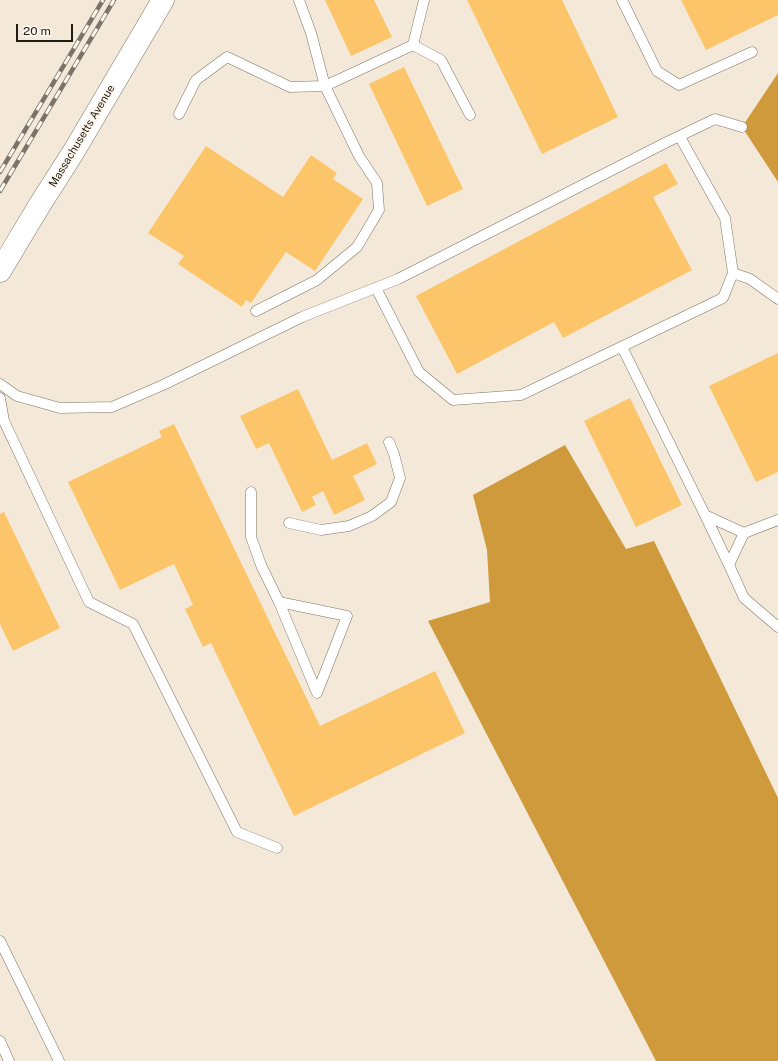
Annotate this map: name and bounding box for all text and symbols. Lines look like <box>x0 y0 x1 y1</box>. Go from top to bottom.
scale bar <box>18 16 75 42</box>
text: 20 m <box>23 24 51 38</box>
street label: Massachusetts Avenue <box>46 82 118 190</box>

